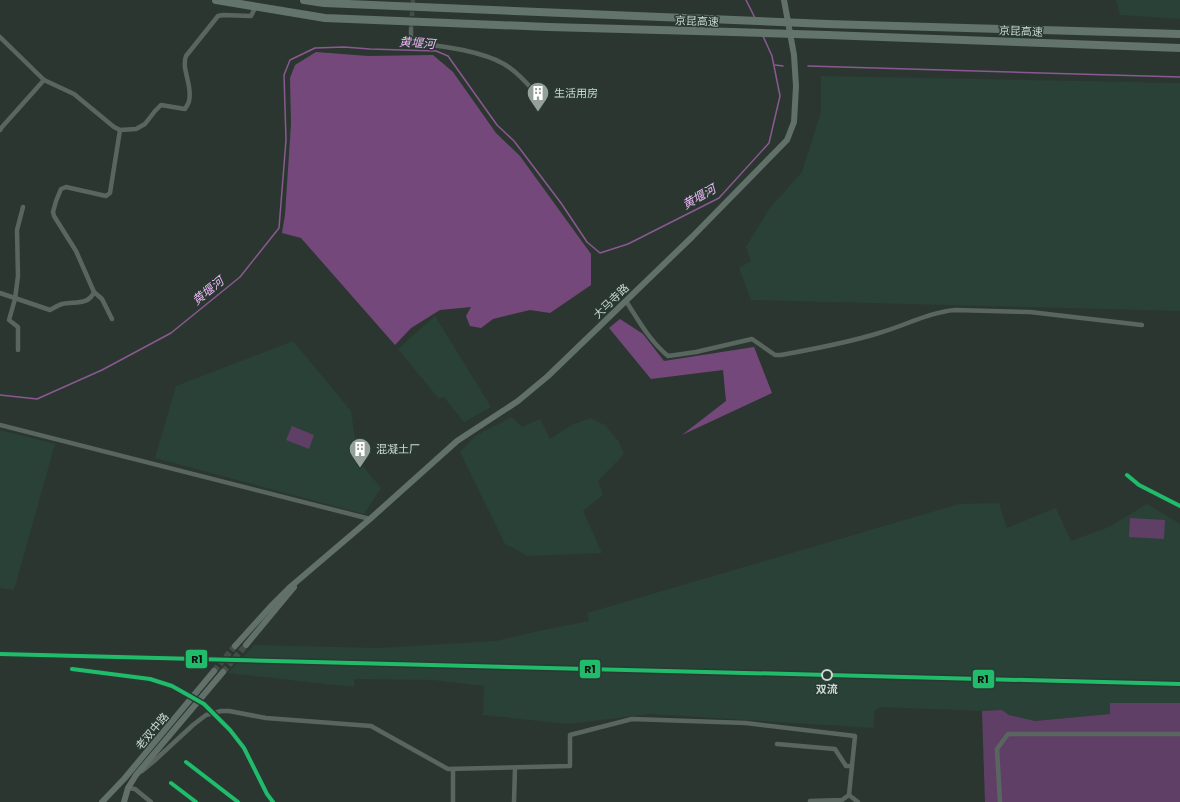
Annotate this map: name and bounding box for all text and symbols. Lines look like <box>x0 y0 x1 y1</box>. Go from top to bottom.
street label: 京昆高速 <box>675 12 719 30</box>
street label: 京昆高速 <box>999 22 1043 40</box>
water label: 黄堰河 <box>398 33 438 52</box>
building icon: 生活用房 <box>525 80 551 113</box>
place label: 生活用房 <box>554 85 598 101</box>
water label: 黄堰河 <box>679 179 720 213</box>
water label: 黄堰河 <box>188 271 229 309</box>
street label: 大马寺路 <box>590 280 632 322</box>
building icon: 混凝土厂 <box>347 436 373 469</box>
place label: 混凝土厂 <box>376 441 420 457</box>
line badge: R1 <box>185 649 208 669</box>
text: R1 <box>191 651 203 667</box>
line badge: R1 <box>579 659 601 679</box>
text: R1 <box>584 661 596 677</box>
marker: 双流 <box>821 669 833 681</box>
line badge: R1 <box>972 669 995 689</box>
text: R1 <box>977 671 989 687</box>
place label: 双流 <box>816 681 838 697</box>
street label: 老双中路 <box>132 709 172 753</box>

